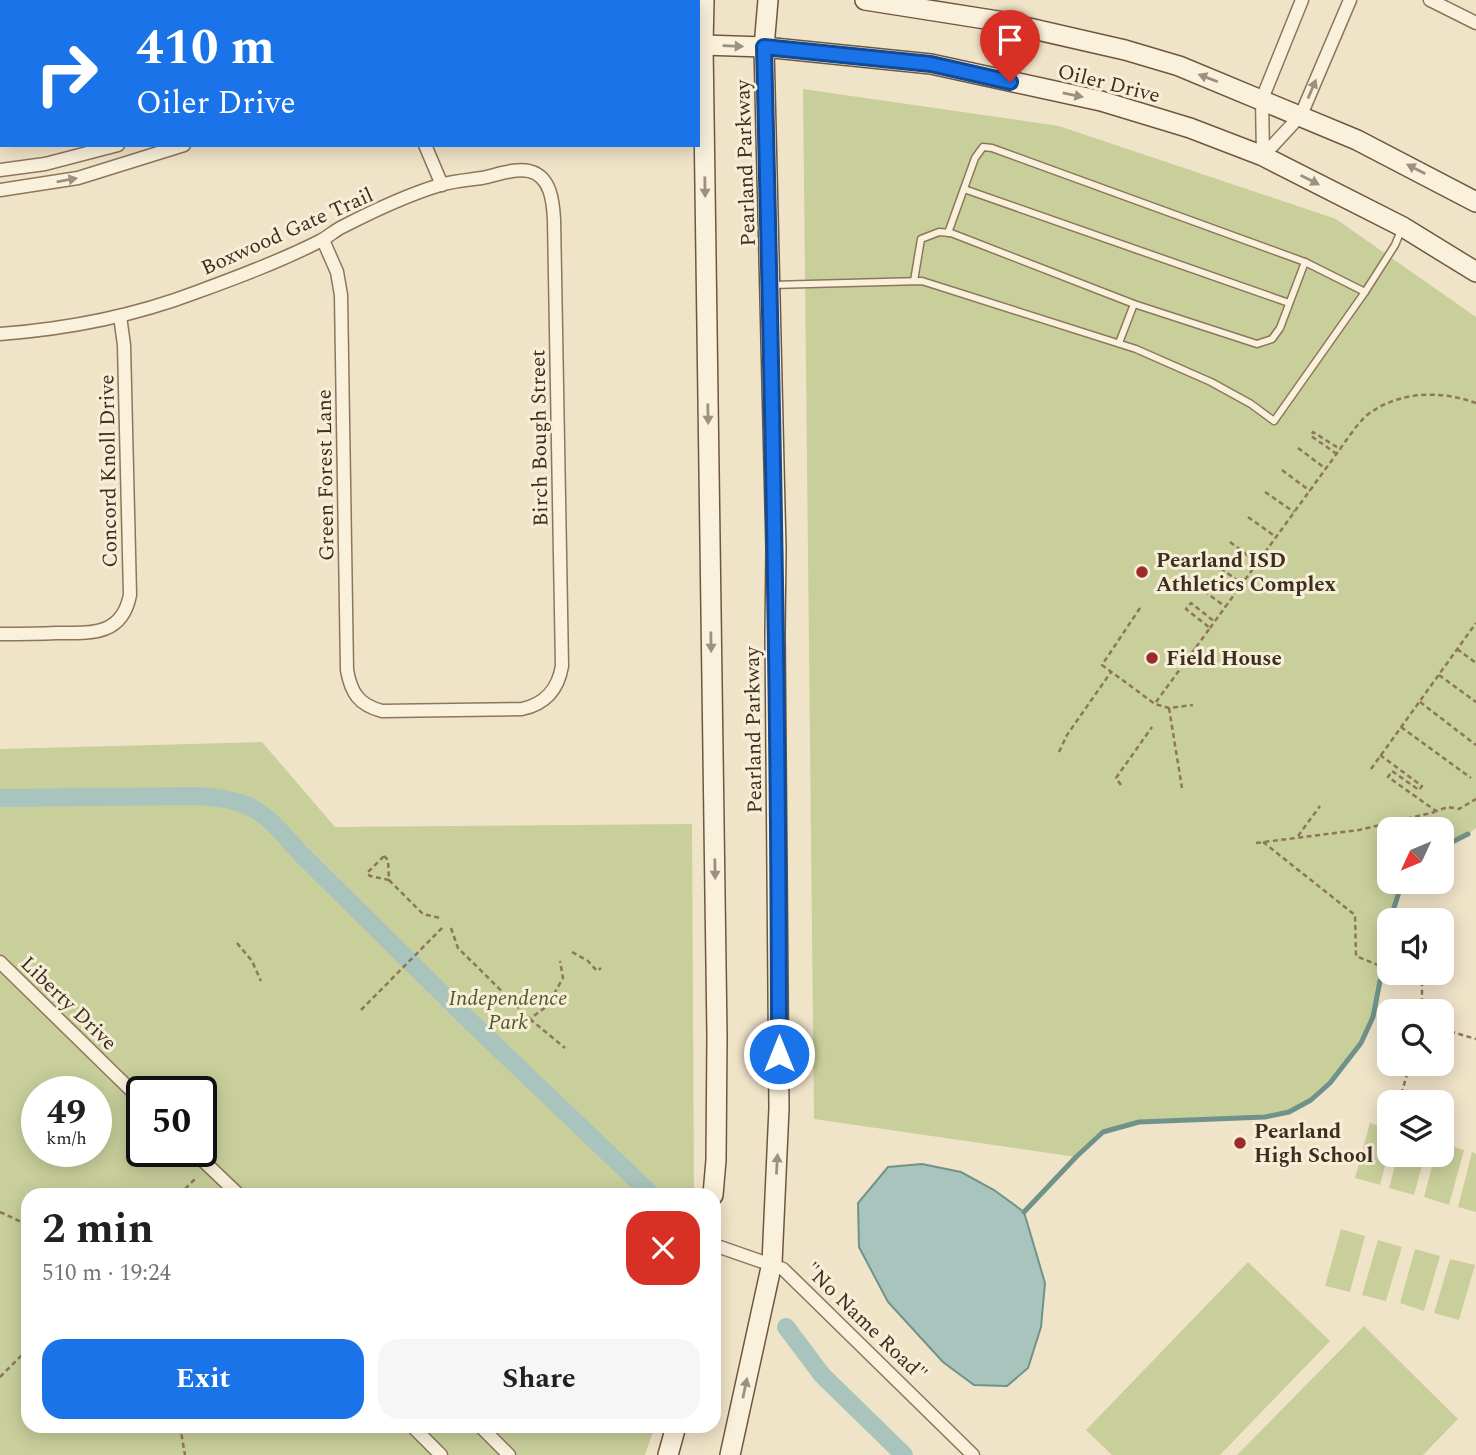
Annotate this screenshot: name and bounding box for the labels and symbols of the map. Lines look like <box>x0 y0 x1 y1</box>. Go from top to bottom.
pin <box>980 10 1040 82</box>
one-way arrow <box>723 40 745 52</box>
street label: Oiler Drive <box>1054 56 1164 112</box>
one-way arrow <box>1197 72 1218 83</box>
street label: Pearland Parkway <box>727 78 765 247</box>
one-way arrow <box>1306 79 1318 99</box>
one-way arrow <box>1062 90 1084 101</box>
one-way arrow <box>1406 164 1426 175</box>
one-way arrow <box>57 174 79 185</box>
one-way arrow <box>1300 174 1320 185</box>
one-way arrow <box>699 176 711 198</box>
street label: Boxwood Gate Trail <box>196 180 379 284</box>
street label: Birch Bough Street <box>522 349 558 527</box>
street label: Concord Knoll Drive <box>91 374 127 568</box>
street label: Green Forest Lane <box>309 389 343 561</box>
one-way arrow <box>702 403 714 425</box>
place label: Pearland ISD Athletics Complex <box>1156 545 1337 601</box>
marker: Pearland ISD Athletics Complex <box>1134 564 1150 580</box>
one-way arrow <box>705 631 717 653</box>
place label: Field House <box>1166 643 1282 675</box>
street label: Pearland Parkway <box>737 645 771 814</box>
marker: Field House <box>1144 650 1160 666</box>
north arrow <box>1377 817 1454 894</box>
one-way arrow <box>709 858 721 880</box>
street label: Liberty Drive <box>12 949 124 1058</box>
park label: Independence Park <box>449 983 567 1039</box>
position arrow <box>742 1017 816 1091</box>
speed limit sign: 50 <box>126 1076 217 1167</box>
place label: Pearland High School <box>1254 1116 1374 1172</box>
marker: Pearland High School <box>1232 1135 1248 1151</box>
one-way arrow <box>772 1153 783 1175</box>
street label: "No Name Road" <box>797 1256 934 1390</box>
one-way arrow <box>740 1377 751 1399</box>

